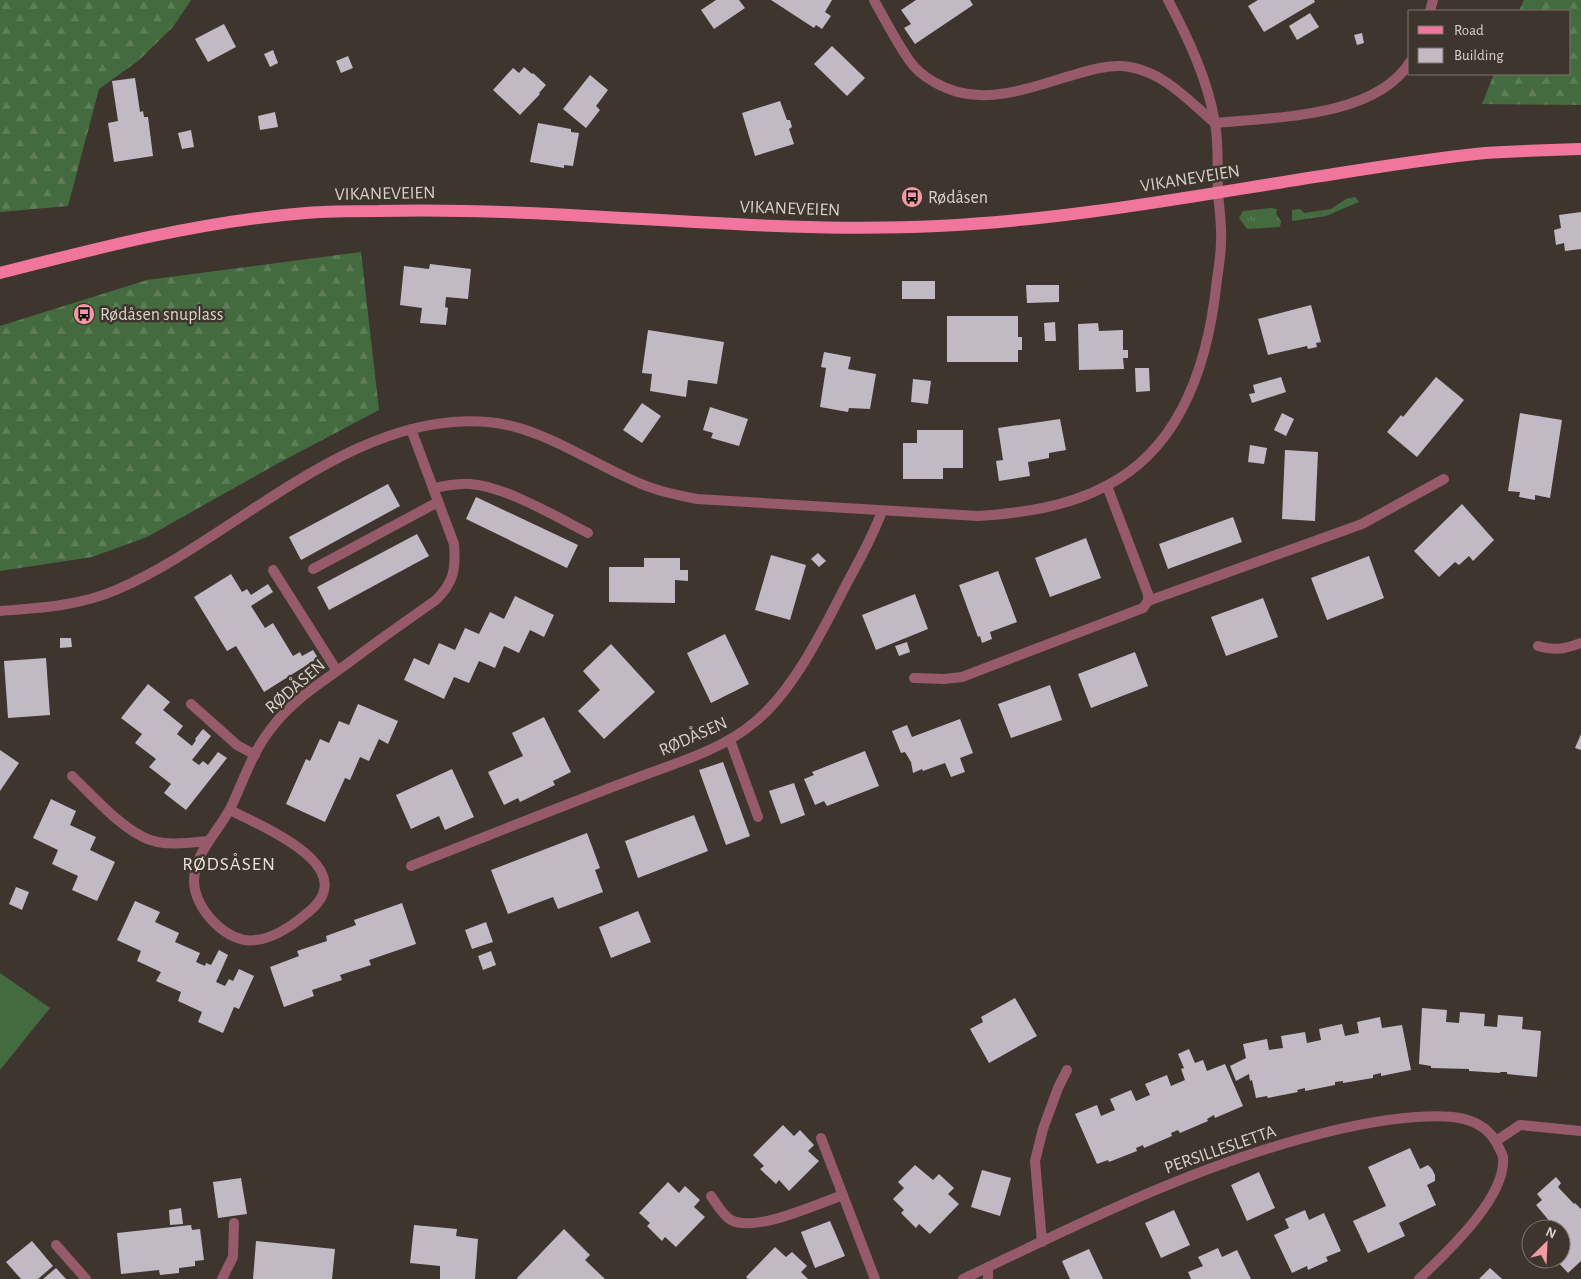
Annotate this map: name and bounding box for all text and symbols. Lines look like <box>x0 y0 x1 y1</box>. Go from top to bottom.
legend <box>1408 10 1571 75</box>
text: Road <box>1454 23 1484 38</box>
text: Building <box>1454 48 1504 63</box>
street label: VIKANEVEIEN <box>1139 162 1241 196</box>
street label: VIKANEVEIEN <box>334 184 436 204</box>
bus stop icon: Rødåsen <box>900 185 924 209</box>
place label: Rødåsen <box>928 189 988 207</box>
street label: VIKANEVEIEN <box>739 198 841 220</box>
bus stop icon: Rødåsen snuplass <box>72 302 96 326</box>
place label: Rødåsen snuplass <box>100 306 223 324</box>
street label: RØDÅSEN <box>260 654 329 717</box>
street label: RØDÅSEN <box>655 711 730 760</box>
district label: RØDSÅSEN <box>182 853 276 874</box>
street label: PERSILLESLETTA <box>1162 1122 1279 1177</box>
north arrow <box>1521 1219 1571 1269</box>
text: N <box>1544 1225 1558 1241</box>

